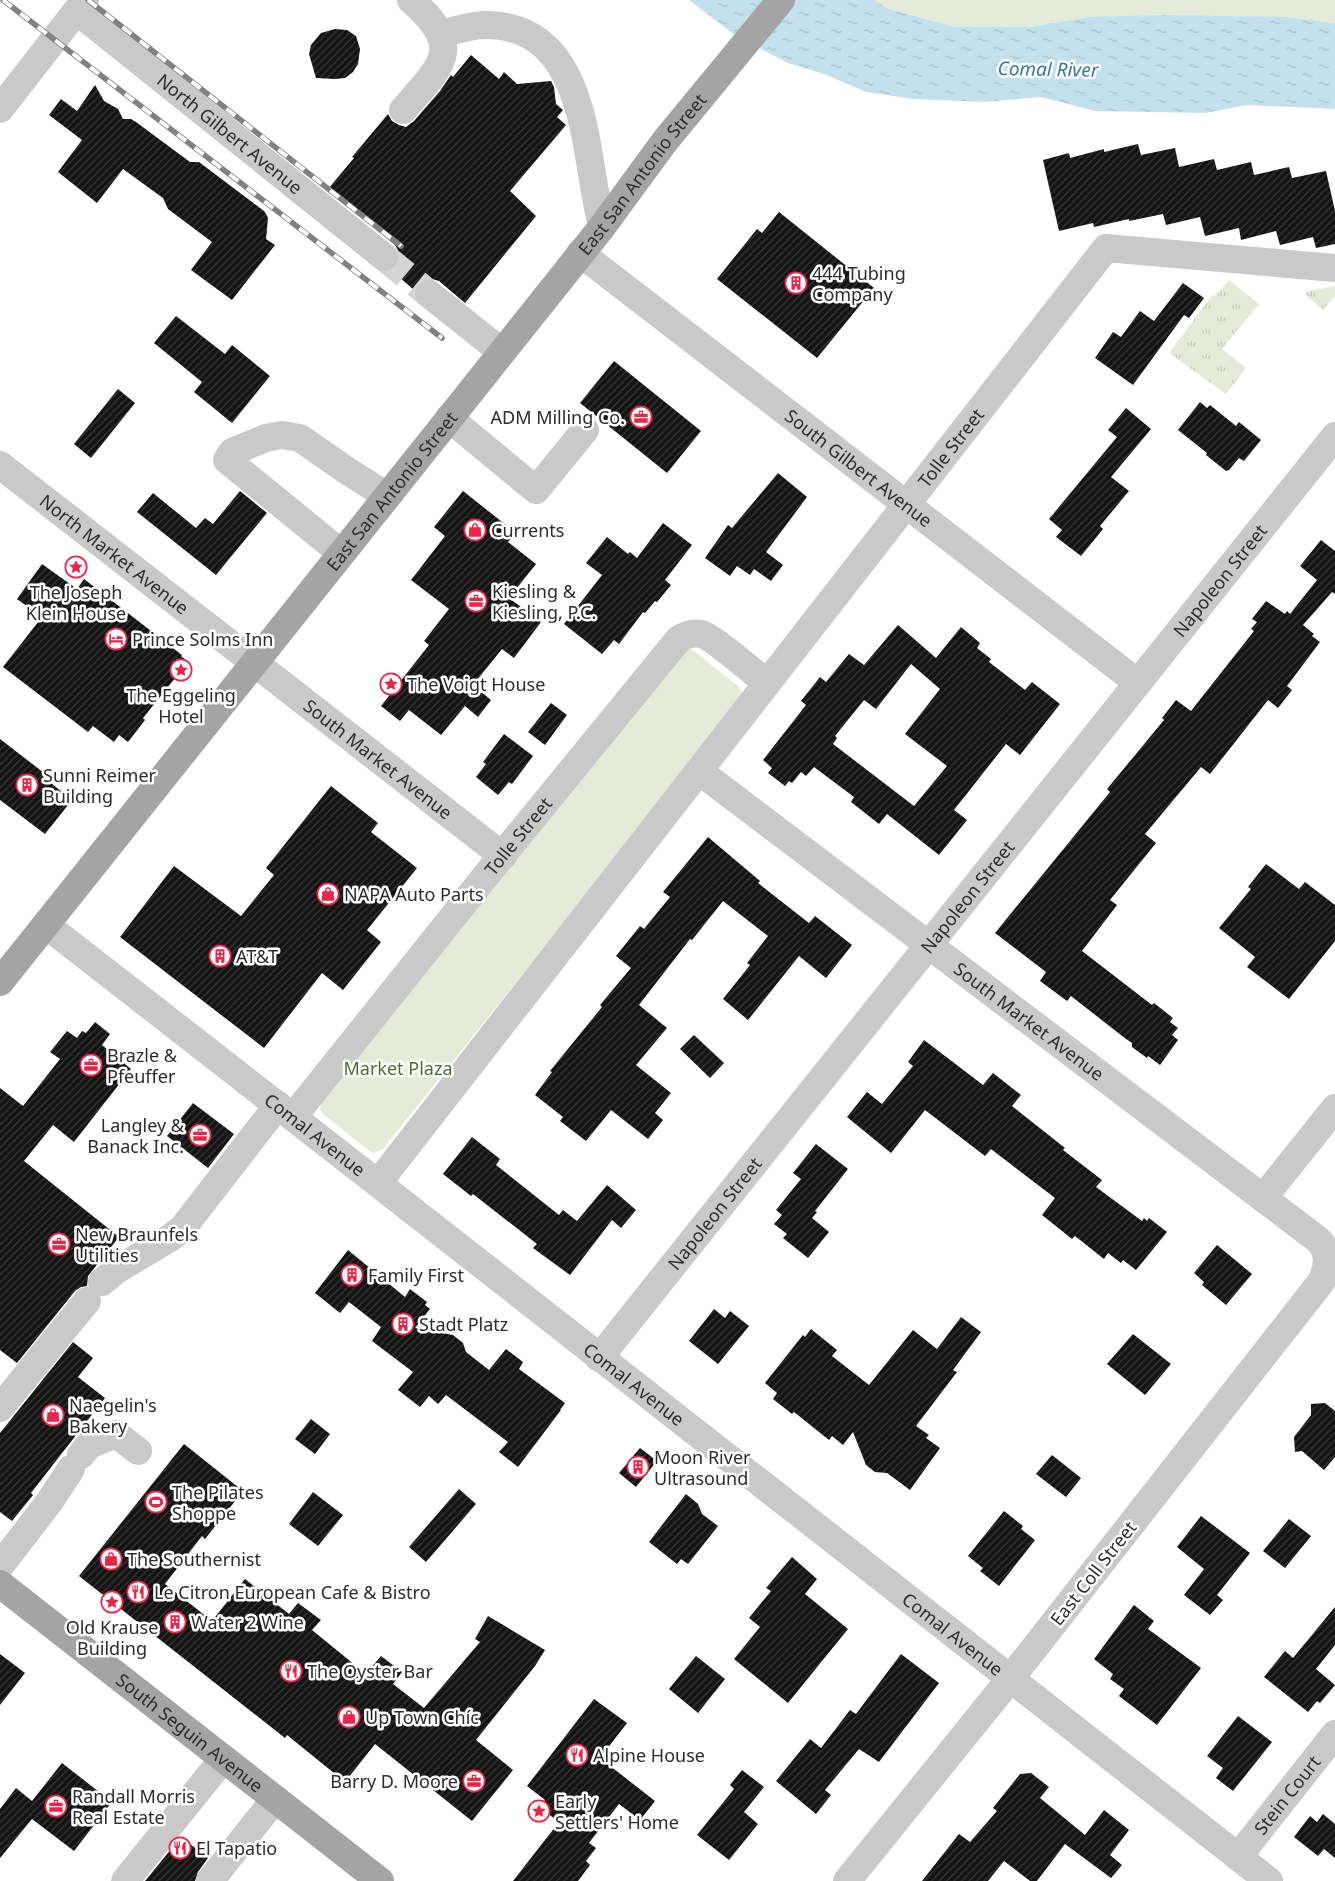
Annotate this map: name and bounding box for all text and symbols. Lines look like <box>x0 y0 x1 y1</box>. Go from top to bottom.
water label: Comal River <box>997 55 1100 83</box>
street label: North Gilbert Avenue <box>152 68 308 199</box>
street label: East San Antonio Street <box>572 88 712 260</box>
place label: 444 Tubing Company <box>812 261 906 306</box>
building icon: 444 Tubing Company <box>784 271 808 295</box>
street label: South Gilbert Avenue <box>780 403 937 532</box>
street label: Tolle Street <box>912 403 989 492</box>
place label: ADM Milling Co. <box>490 405 625 429</box>
office icon: ADM Milling Co. <box>629 405 653 429</box>
street label: East San Antonio Street <box>321 406 463 576</box>
street label: North Market Avenue <box>35 489 194 619</box>
shop icon: Currents <box>463 518 487 542</box>
place label: Currents <box>491 518 564 542</box>
street label: Napoleon Street <box>1167 519 1272 642</box>
place icon: The Joseph Klein House <box>64 555 88 579</box>
place label: Kiesling & Kiesling, P.C. <box>492 579 596 624</box>
place label: The Joseph Klein House <box>26 580 126 625</box>
office icon: Kiesling & Kiesling, P.C. <box>464 589 488 613</box>
hotel icon: Prince Solms Inn <box>104 627 128 651</box>
place label: Prince Solms Inn <box>132 627 273 651</box>
place icon: The Eggeling Hotel <box>169 658 193 682</box>
place icon: The Voigt House <box>379 672 403 696</box>
place label: The Voigt House <box>407 672 545 696</box>
place label: The Eggeling Hotel <box>126 683 236 728</box>
street label: South Market Avenue <box>299 694 458 824</box>
place label: Sunni Reimer Building <box>43 763 157 808</box>
building icon: Sunni Reimer Building <box>15 773 39 797</box>
street label: Tolle Street <box>479 792 557 880</box>
street label: Napoleon Street <box>915 835 1020 958</box>
shop icon: NAPA Auto Parts <box>316 882 340 906</box>
place label: NAPA Auto Parts <box>344 882 484 906</box>
building icon: AT&T <box>208 944 232 968</box>
place label: AT&T <box>236 944 278 968</box>
street label: South Market Avenue <box>949 956 1109 1086</box>
place label: Brazle & Pfeuffer <box>107 1043 178 1088</box>
office icon: Brazle & Pfeuffer <box>79 1053 103 1077</box>
park label: Market Plaza <box>344 1056 453 1080</box>
street label: Comal Avenue <box>260 1087 371 1181</box>
place label: Langley & Banack Inc. <box>87 1113 185 1158</box>
office icon: Langley & Banack Inc. <box>188 1123 212 1147</box>
street label: Napoleon Street <box>662 1152 767 1275</box>
place label: New Braunfels Utilities <box>75 1222 198 1267</box>
office icon: New Braunfels Utilities <box>47 1232 71 1256</box>
building icon: Family First <box>340 1263 364 1287</box>
place label: Family First <box>368 1263 464 1287</box>
building icon: Stadt Platz <box>391 1312 415 1336</box>
place label: Stadt Platz <box>419 1312 508 1336</box>
street label: Comal Avenue <box>579 1337 689 1431</box>
place label: Naegelin's Bakery <box>69 1393 157 1438</box>
shop icon: Naegelin's Bakery <box>41 1403 65 1427</box>
place label: Moon River Ultrasound <box>654 1445 751 1490</box>
building icon: Moon River Ultrasound <box>626 1455 650 1479</box>
place label: The Pilates Shoppe <box>172 1480 264 1525</box>
sports icon: The Pilates Shoppe <box>144 1490 168 1514</box>
street label: East Coll Street <box>1045 1515 1142 1630</box>
shop icon: The Southernist <box>99 1547 123 1571</box>
place label: The Southernist <box>127 1547 261 1571</box>
restaurant icon: Le Citron European Cafe & Bistro <box>126 1580 150 1604</box>
place label: Le Citron European Cafe & Bistro <box>154 1580 431 1604</box>
street label: Comal Avenue <box>898 1587 1008 1681</box>
place icon: Old Krause Building <box>100 1590 124 1614</box>
building icon: Water 2 Wine <box>163 1610 187 1634</box>
place label: Water 2 Wine <box>191 1610 304 1634</box>
place label: Old Krause Building <box>66 1615 158 1660</box>
restaurant icon: The Oyster Bar <box>279 1659 303 1683</box>
place label: The Oyster Bar <box>307 1659 433 1683</box>
street label: South Seguin Avenue <box>112 1667 268 1797</box>
shop icon: Up Town Chíc <box>337 1705 361 1729</box>
place label: Up Town Chíc <box>365 1705 479 1729</box>
restaurant icon: Alpine House <box>565 1743 589 1767</box>
place label: Alpine House <box>593 1743 705 1767</box>
street label: Stein Court <box>1248 1750 1326 1839</box>
place label: Barry D. Moore <box>330 1769 458 1793</box>
office icon: Barry D. Moore <box>462 1769 486 1793</box>
place label: Randall Morris Real Estate <box>72 1784 195 1829</box>
place label: Early Settlers' Home <box>555 1789 679 1834</box>
office icon: Randall Morris Real Estate <box>44 1794 68 1818</box>
place icon: Early Settlers' Home <box>527 1799 551 1823</box>
restaurant icon: El Tapatio <box>168 1836 192 1860</box>
place label: El Tapatio <box>196 1836 277 1860</box>

